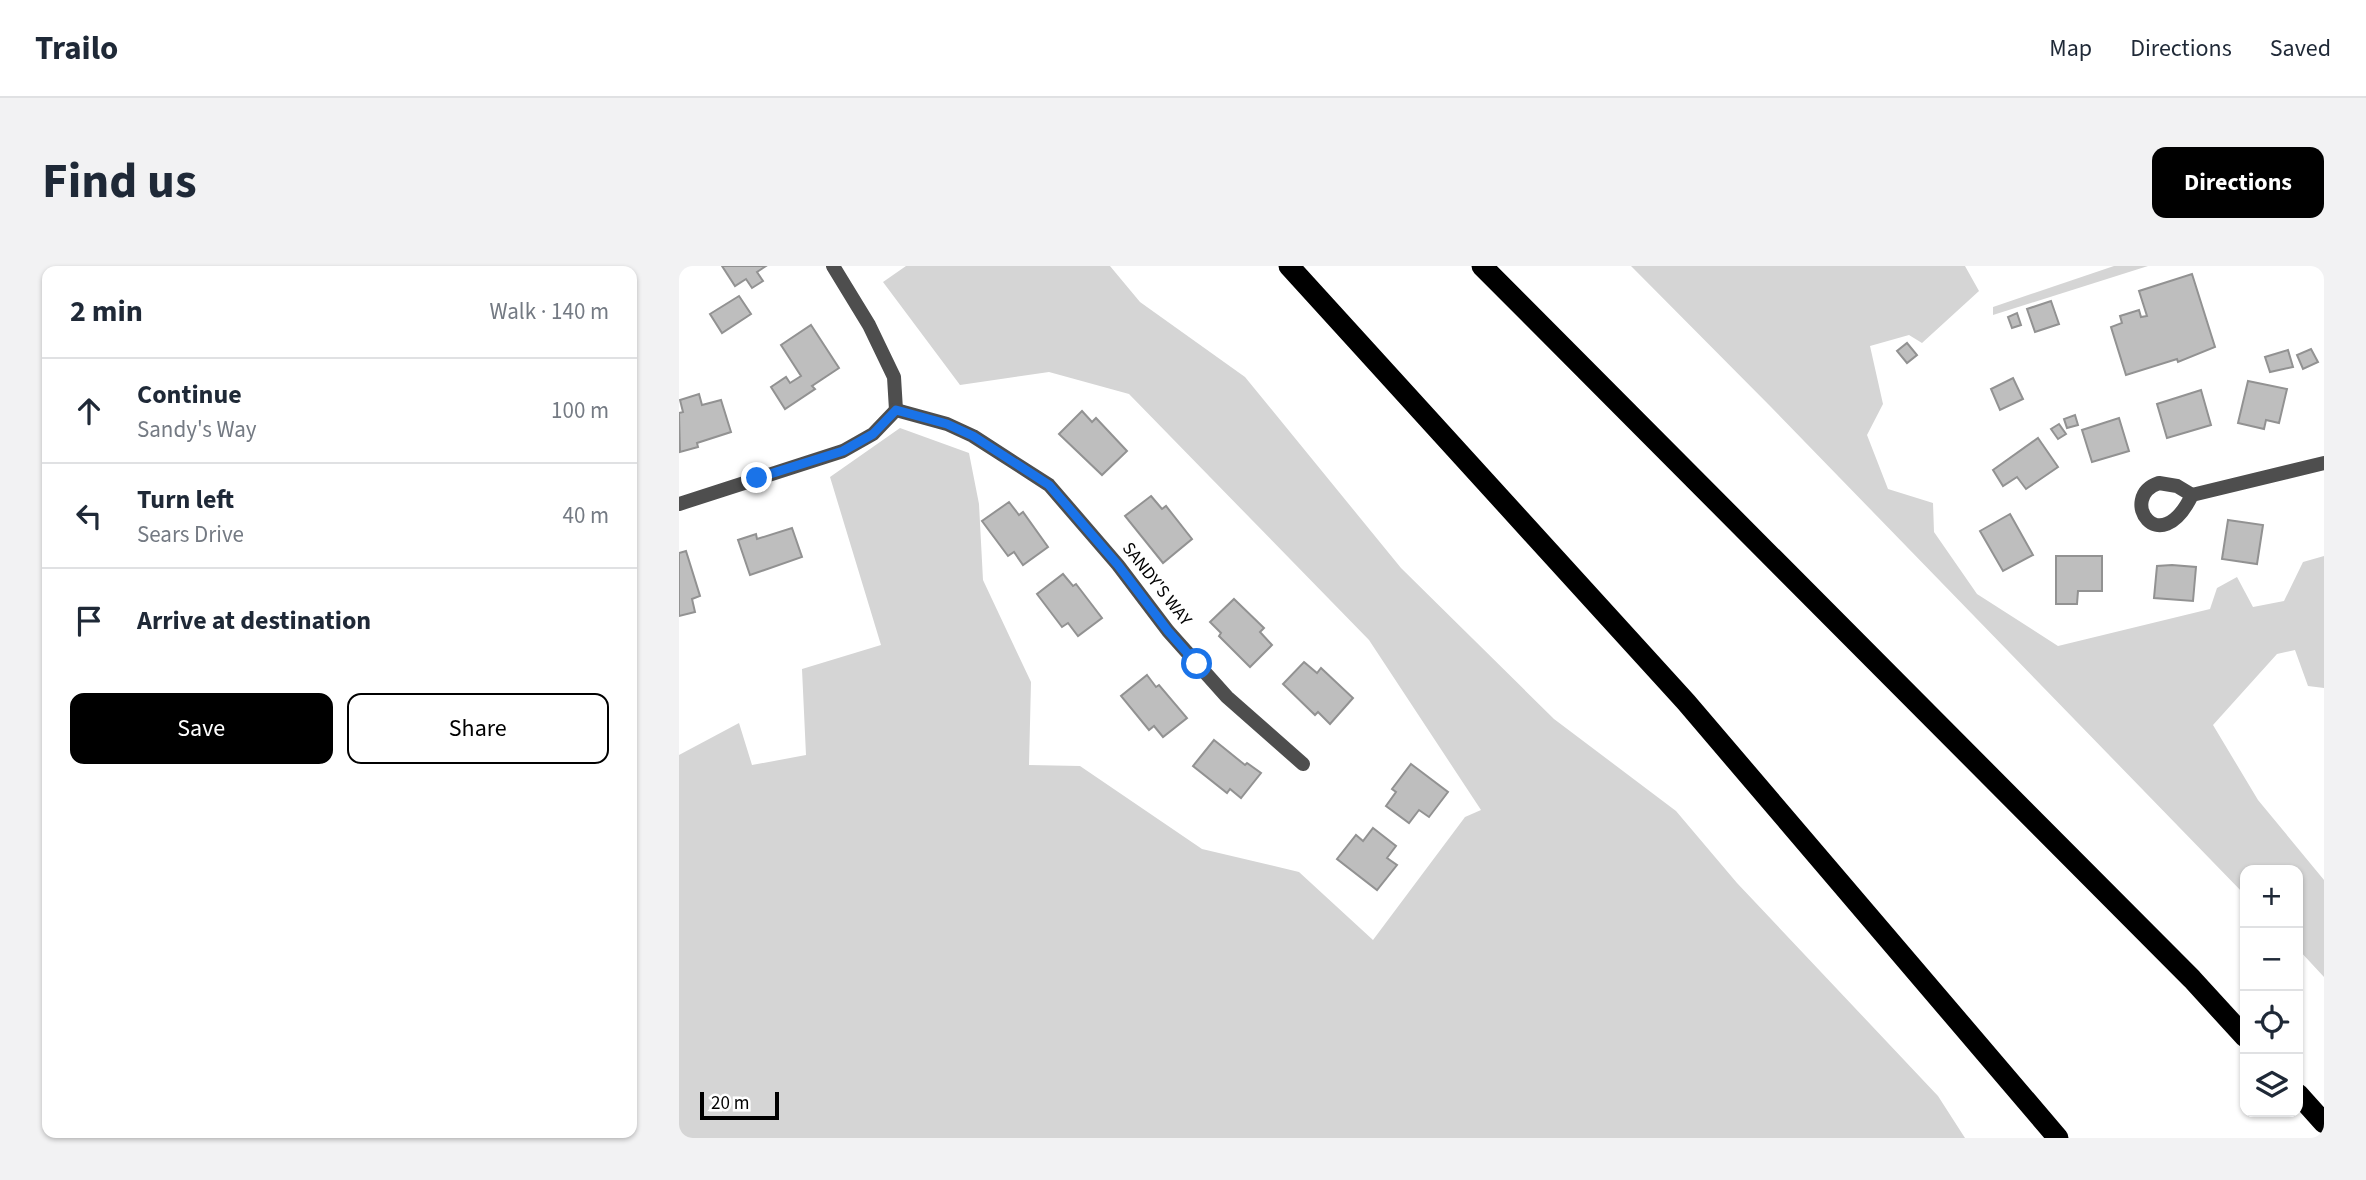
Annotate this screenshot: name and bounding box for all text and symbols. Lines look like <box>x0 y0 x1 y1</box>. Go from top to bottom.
text: Trailo <box>35 25 118 72</box>
text: Map <box>2049 31 2092 66</box>
text: Directions <box>2130 31 2232 66</box>
text: Saved <box>2270 31 2331 66</box>
text: Find us <box>42 147 197 217</box>
button: Directions <box>2152 147 2324 218</box>
text: 2 min <box>70 290 143 333</box>
text: Walk · 140 m <box>490 295 609 328</box>
text: Continue <box>137 376 242 413</box>
icon: ahead <box>70 392 108 430</box>
text: 100 m <box>551 394 609 427</box>
text: Sandy's Way <box>137 413 257 446</box>
route end <box>741 462 772 493</box>
text: Turn left <box>137 481 234 518</box>
icon: left <box>70 497 108 535</box>
text: 40 m <box>562 499 609 532</box>
text: Sears Drive <box>137 518 244 551</box>
street label: SANDY'S WAY <box>1116 537 1198 631</box>
icon: arrive <box>70 602 108 640</box>
text: Arrive at destination <box>137 602 371 639</box>
route start <box>1181 648 1212 679</box>
button: Save <box>70 693 333 764</box>
button: Share <box>347 693 609 764</box>
map controls <box>2240 865 2303 1117</box>
button: + <box>2240 865 2303 928</box>
button: − <box>2240 928 2303 991</box>
button: locate <box>2240 991 2303 1054</box>
button: layers <box>2240 1054 2303 1117</box>
scale bar <box>700 1089 779 1121</box>
text: 20 m <box>711 1090 749 1117</box>

